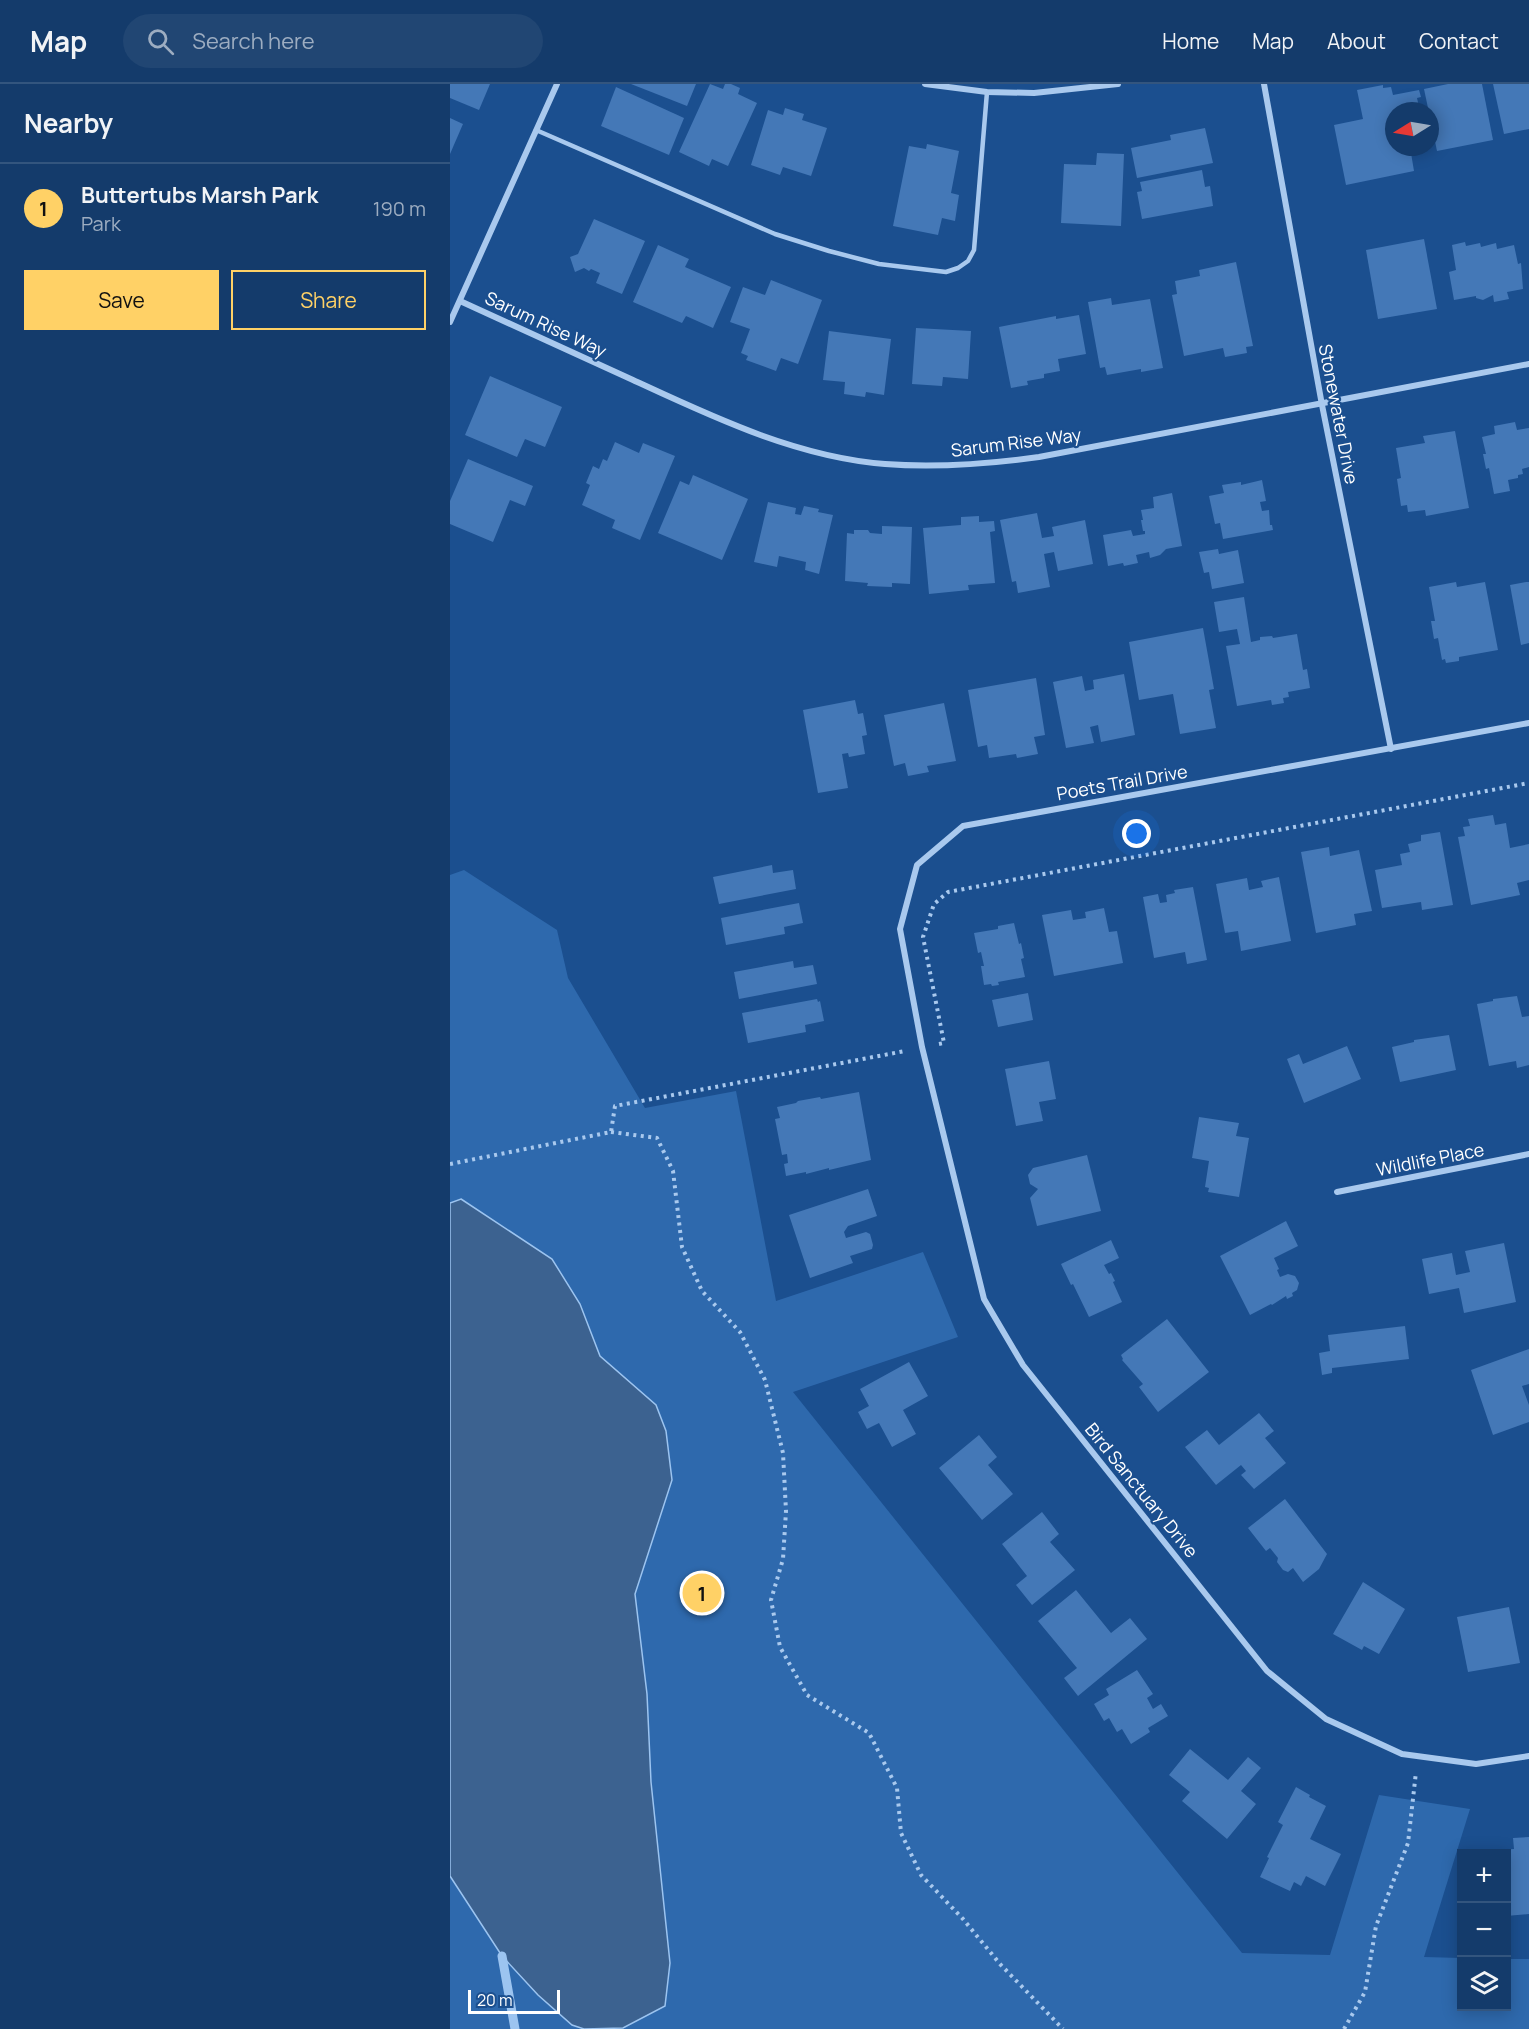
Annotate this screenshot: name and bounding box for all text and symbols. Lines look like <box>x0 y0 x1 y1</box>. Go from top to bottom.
search box <box>123 14 543 68</box>
text: Map <box>30 22 87 60</box>
icon: search <box>144 25 177 58</box>
text: Search here <box>192 26 315 56</box>
text: Home <box>1162 27 1219 55</box>
text: Map <box>1252 27 1294 55</box>
text: About <box>1327 27 1386 55</box>
text: Contact <box>1419 27 1499 55</box>
north arrow <box>1385 102 1439 156</box>
text: Nearby <box>24 105 113 141</box>
text: Buttertubs Marsh Park <box>81 180 318 210</box>
text: 1 <box>39 195 48 222</box>
text: 190 m <box>373 195 426 222</box>
text: Park <box>81 210 121 237</box>
button: Save <box>24 270 219 330</box>
button: Share <box>231 270 426 330</box>
street label: Sarum Rise Way <box>481 285 611 363</box>
street label: Stonewater Drive <box>1314 342 1364 486</box>
street label: Sarum Rise Way <box>949 422 1083 462</box>
street label: Poets Trail Drive <box>1055 759 1189 805</box>
your location <box>1122 819 1151 848</box>
street label: Wildlife Place <box>1374 1137 1486 1181</box>
street label: Bird Sanctuary Drive <box>1080 1418 1204 1562</box>
pin: 1 <box>682 1570 722 1616</box>
map controls <box>1457 1849 1511 2011</box>
button: + <box>1457 1849 1511 1903</box>
button: − <box>1457 1903 1511 1957</box>
button: layers <box>1457 1957 1511 2011</box>
scale bar <box>468 1987 560 2014</box>
text: 20 m <box>477 1989 513 2011</box>

